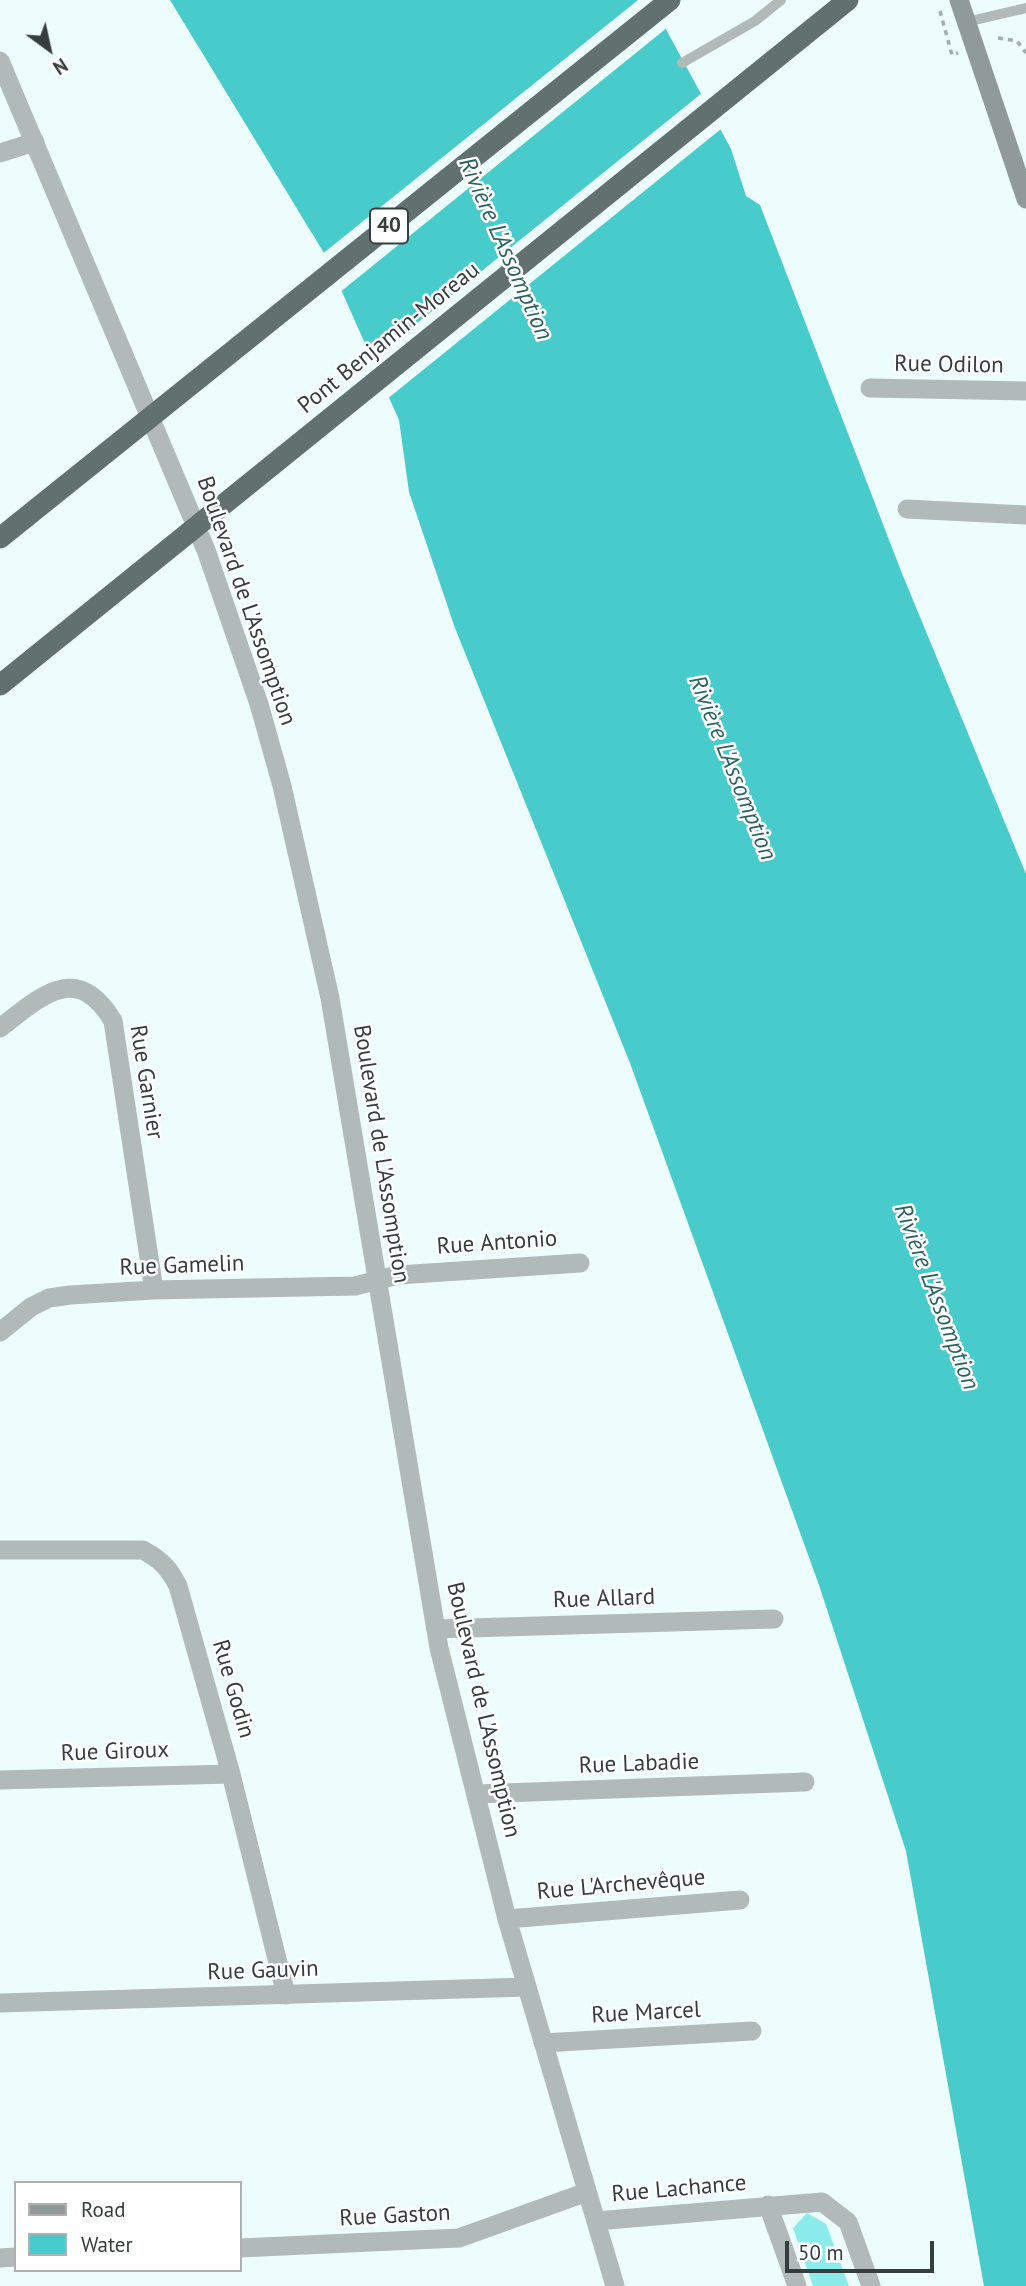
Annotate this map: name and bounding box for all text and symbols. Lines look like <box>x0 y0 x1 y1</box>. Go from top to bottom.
north arrow <box>14 14 84 84</box>
text: N <box>49 53 72 80</box>
water label: Rivière L'Assomption <box>452 153 558 345</box>
road number: 40 <box>370 208 408 244</box>
street label: Pont Benjamin-Moreau <box>293 256 485 420</box>
street label: Rue Odilon <box>894 350 1004 380</box>
street label: Boulevard de L'Assomption <box>190 473 302 729</box>
water label: Rivière L'Assomption <box>682 671 782 865</box>
street label: Rue Garnier <box>123 1023 169 1141</box>
street label: Boulevard de L'Assomption <box>347 1023 415 1285</box>
water label: Rivière L'Assomption <box>887 1200 985 1394</box>
street label: Rue Antonio <box>436 1225 558 1261</box>
street label: Rue Gamelin <box>119 1250 245 1282</box>
street label: Boulevard de L'Assomption <box>440 1580 526 1840</box>
street label: Rue Allard <box>552 1583 656 1615</box>
street label: Rue Godin <box>206 1637 260 1741</box>
street label: Rue Giroux <box>60 1736 170 1768</box>
street label: Rue Labadie <box>578 1748 700 1780</box>
street label: Rue L'Archevêque <box>536 1864 706 1906</box>
street label: Rue Gauvin <box>207 1955 319 1987</box>
street label: Rue Marcel <box>591 1996 701 2030</box>
street label: Rue Lachance <box>611 2169 747 2209</box>
legend <box>14 2181 242 2272</box>
text: Road <box>81 2196 125 2223</box>
street label: Rue Gaston <box>339 2199 451 2233</box>
scale bar <box>788 2226 937 2270</box>
text: Water <box>81 2231 133 2258</box>
text: 50 m <box>798 2239 844 2266</box>

